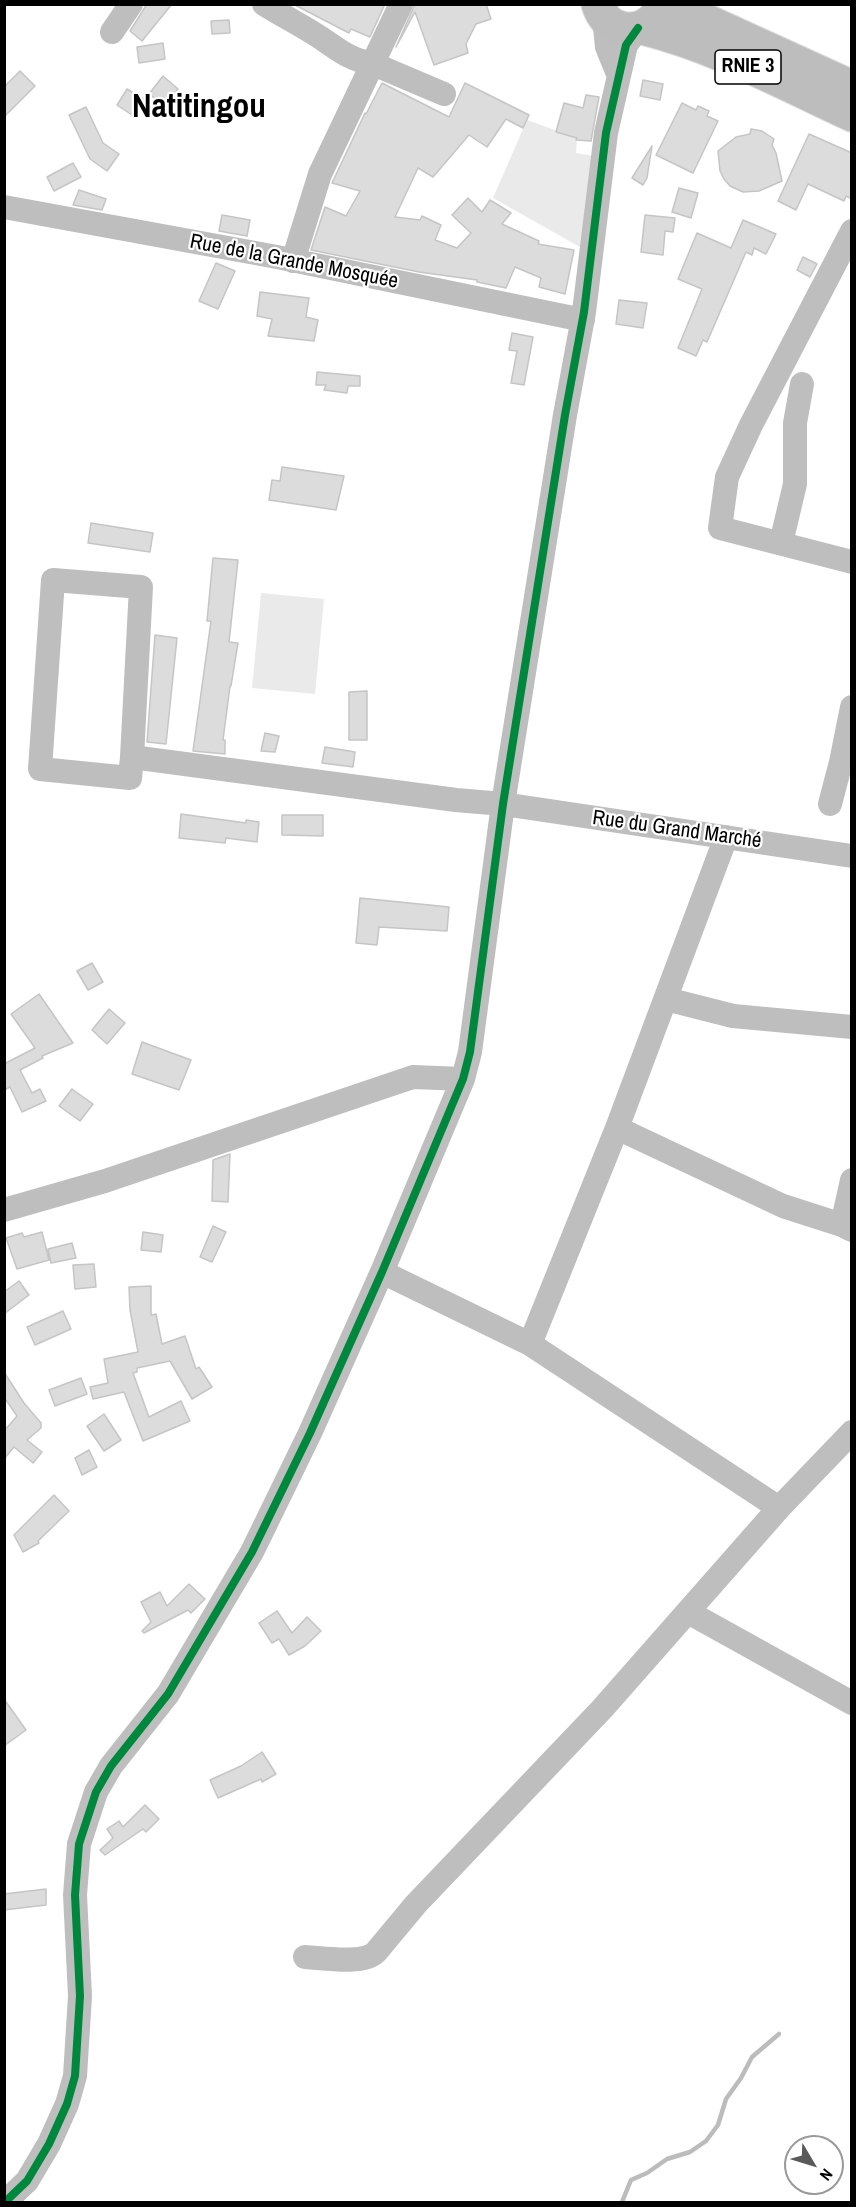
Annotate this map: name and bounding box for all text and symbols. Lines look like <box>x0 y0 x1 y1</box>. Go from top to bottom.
road number: RNIE 3 <box>715 50 781 84</box>
district label: Natitingou <box>132 88 266 128</box>
street label: Rue de la Grande Mosquée <box>188 229 400 295</box>
street label: Rue du Grand Marché <box>591 806 763 854</box>
north arrow <box>784 2135 844 2195</box>
text: N <box>815 2164 838 2185</box>

